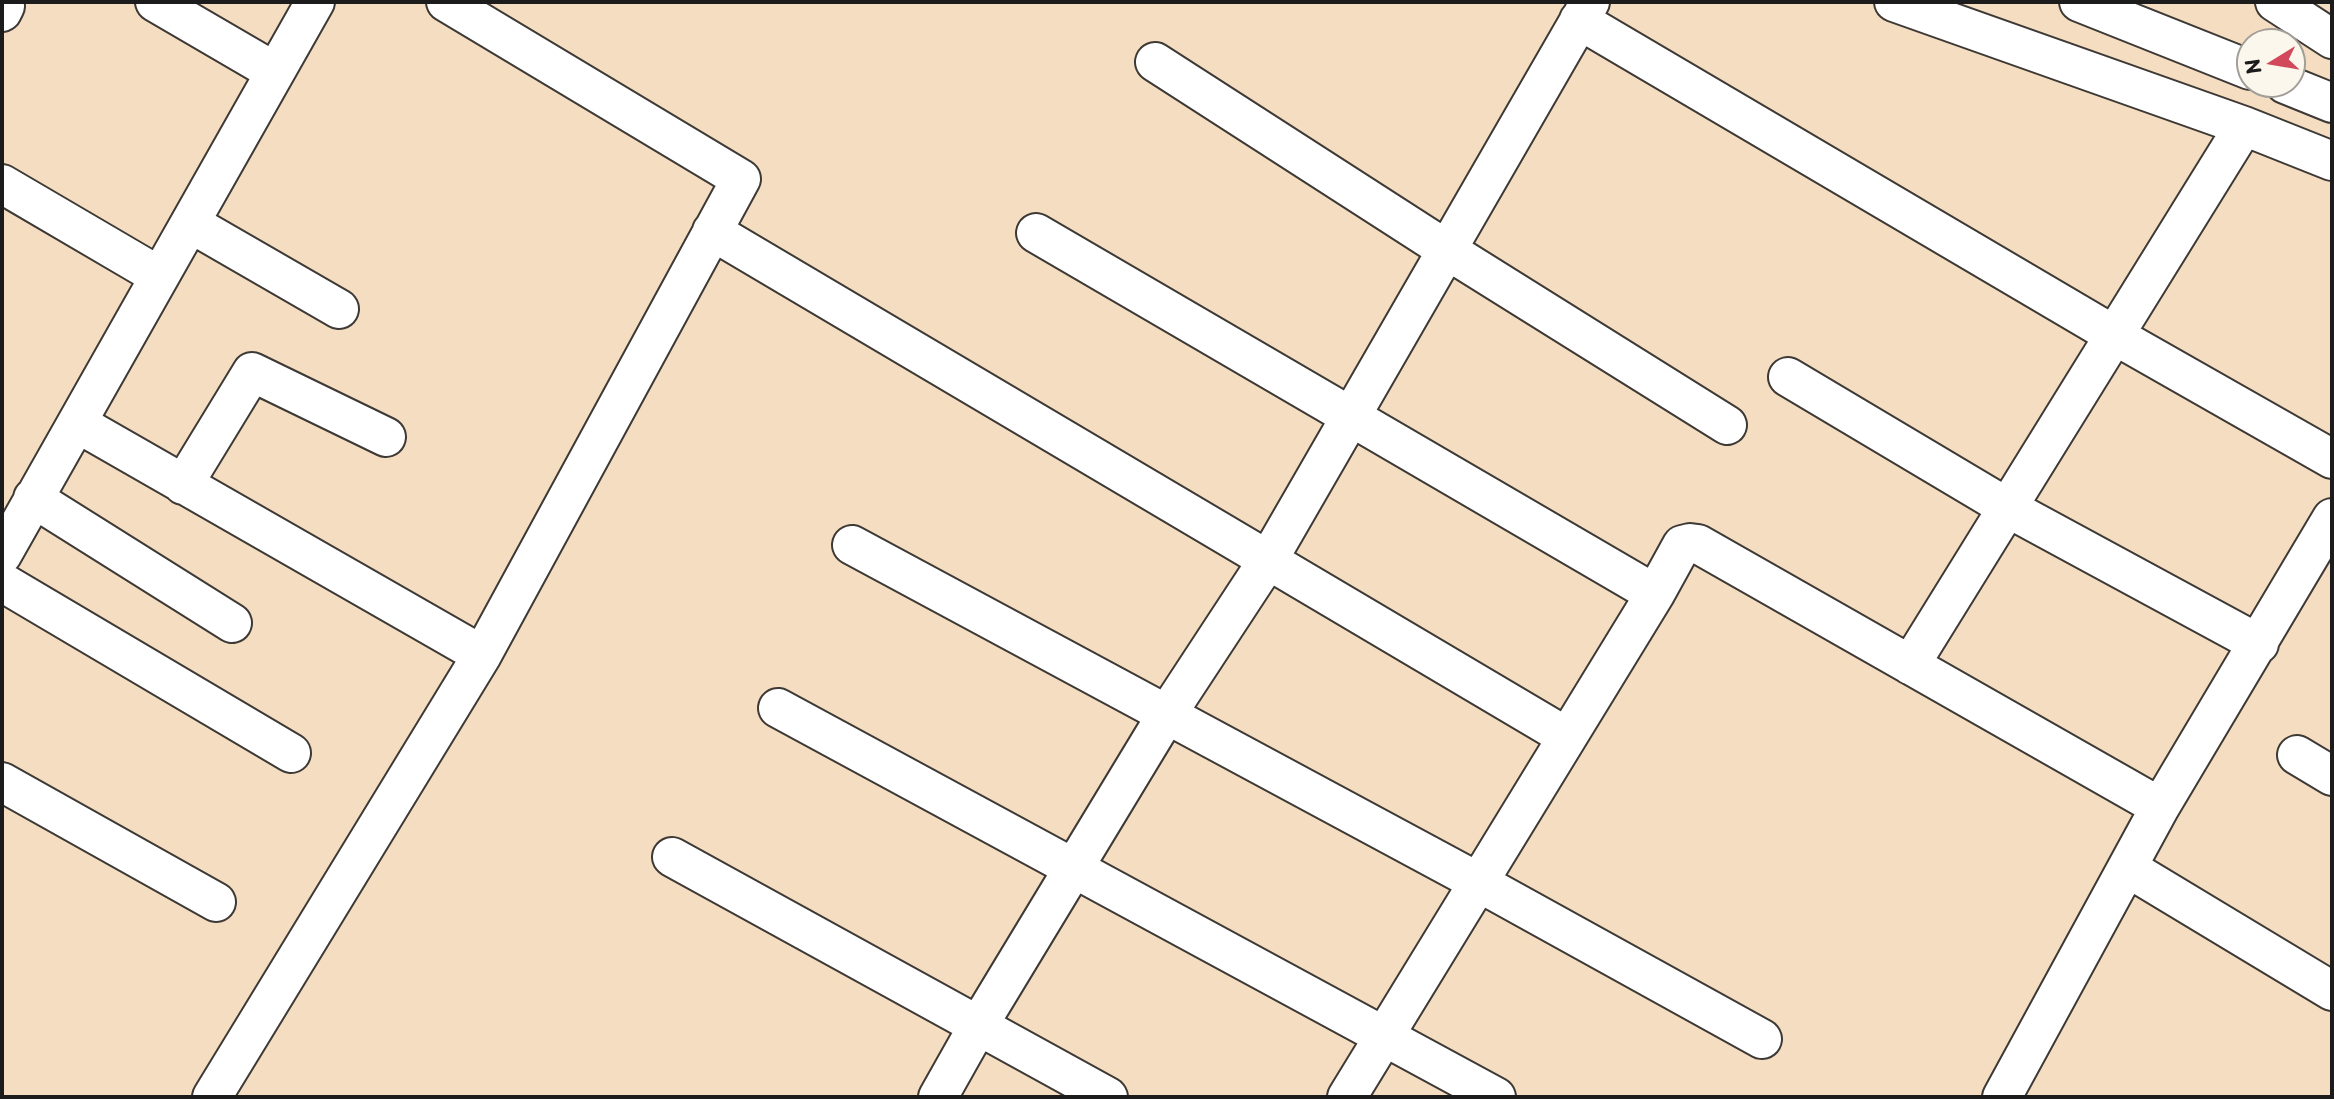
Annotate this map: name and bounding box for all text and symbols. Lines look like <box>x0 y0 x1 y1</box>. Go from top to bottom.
north arrow <box>2236 28 2306 98</box>
text: N <box>2237 57 2268 77</box>

